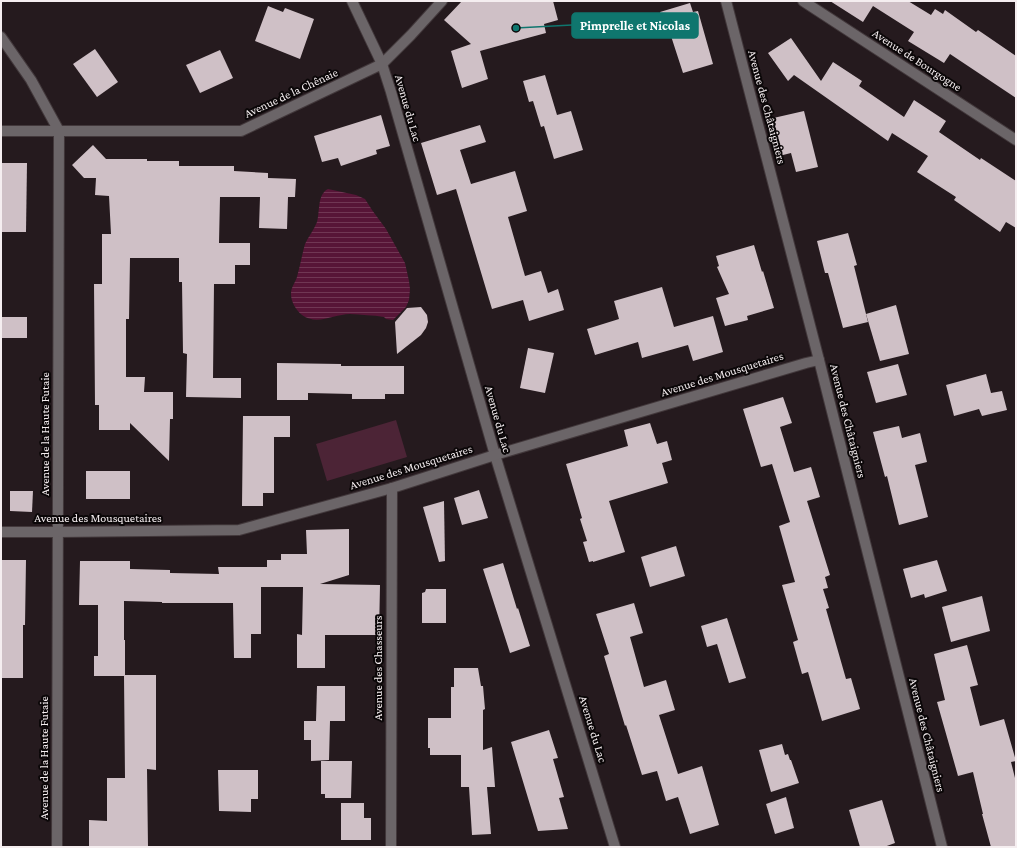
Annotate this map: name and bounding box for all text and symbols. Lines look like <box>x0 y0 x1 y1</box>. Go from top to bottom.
callout: Pimprelle et Nicolas <box>572 13 698 38</box>
text: Pimprelle et Nicolas <box>580 18 690 33</box>
street label: Avenue de Bourgogne <box>870 26 964 94</box>
street label: Avenue des Châtaigniers <box>745 48 789 166</box>
street label: Avenue de la Chênaie <box>242 65 340 121</box>
street label: Avenue du Lac <box>392 73 424 143</box>
street label: Avenue des Mousquetaires <box>659 349 785 399</box>
street label: Avenue des Châtaigniers <box>827 362 869 480</box>
street label: Avenue de la Haute Futaie <box>38 372 52 496</box>
street label: Avenue du Lac <box>482 384 514 454</box>
street label: Avenue des Mousquetaires <box>348 442 474 492</box>
street label: Avenue des Mousquetaires <box>34 511 162 525</box>
street label: Avenue des Chasseurs <box>371 615 385 721</box>
street label: Avenue des Châtaigniers <box>906 676 948 794</box>
street label: Avenue du Lac <box>576 694 610 764</box>
street label: Avenue de la Haute Futaie <box>37 696 51 820</box>

